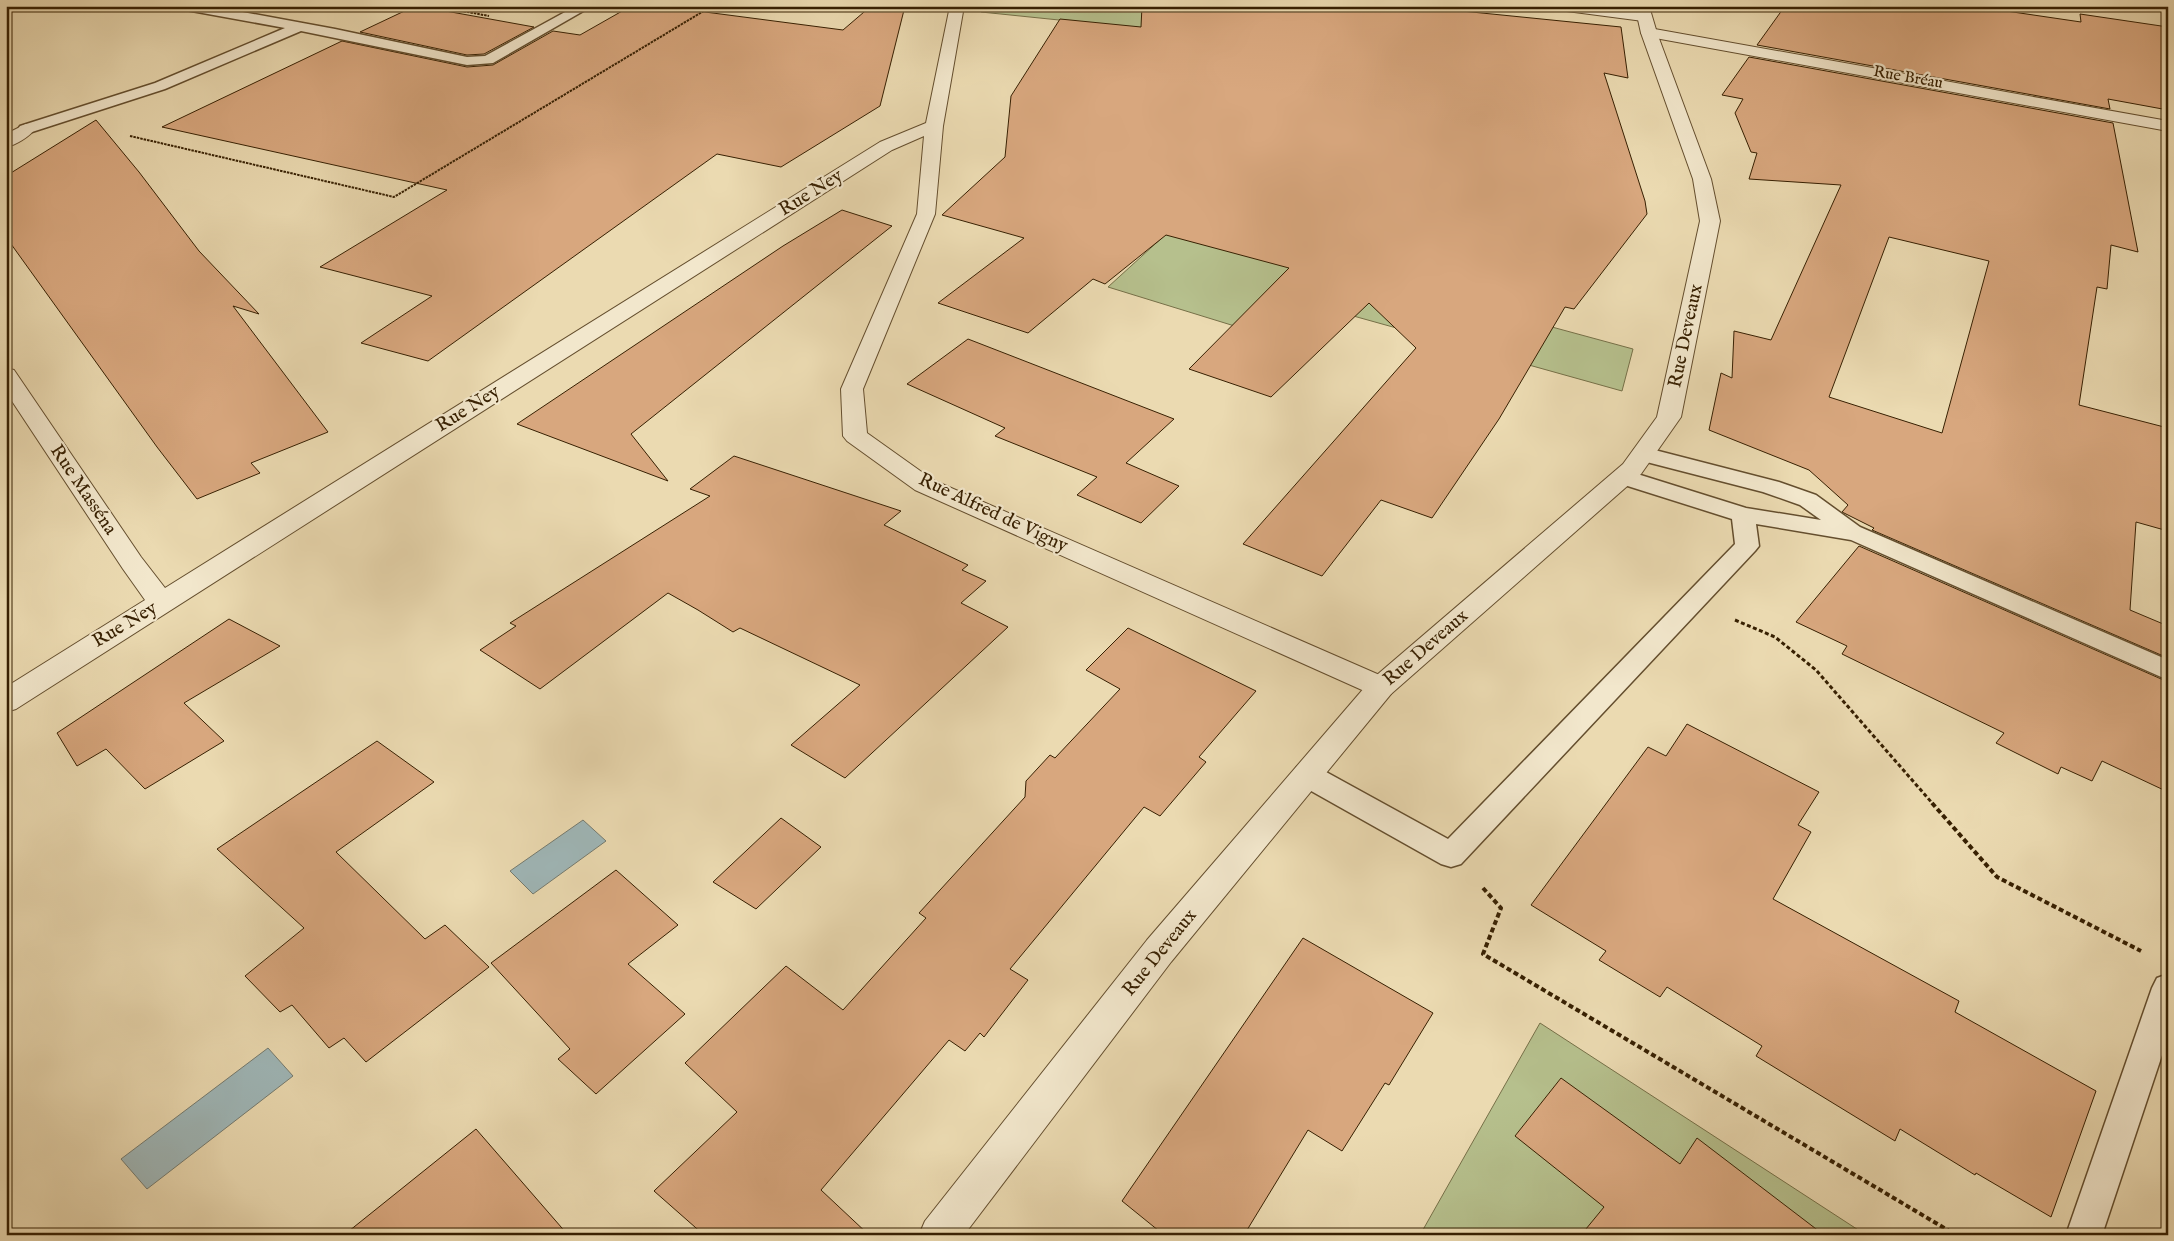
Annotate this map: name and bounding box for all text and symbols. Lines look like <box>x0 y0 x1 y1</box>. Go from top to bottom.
street label: Rue Bréau <box>1872 62 1944 94</box>
street label: Rue Ney <box>774 164 848 222</box>
street label: Rue Deveaux <box>1663 282 1709 390</box>
street label: Rue Ney <box>431 380 505 438</box>
street label: Rue Masséna <box>44 440 122 540</box>
street label: Rue Alfred de Vigny <box>914 468 1072 558</box>
street label: Rue Ney <box>88 596 162 654</box>
street label: Rue Deveaux <box>1378 604 1474 692</box>
street label: Rue Deveaux <box>1117 904 1203 1002</box>

